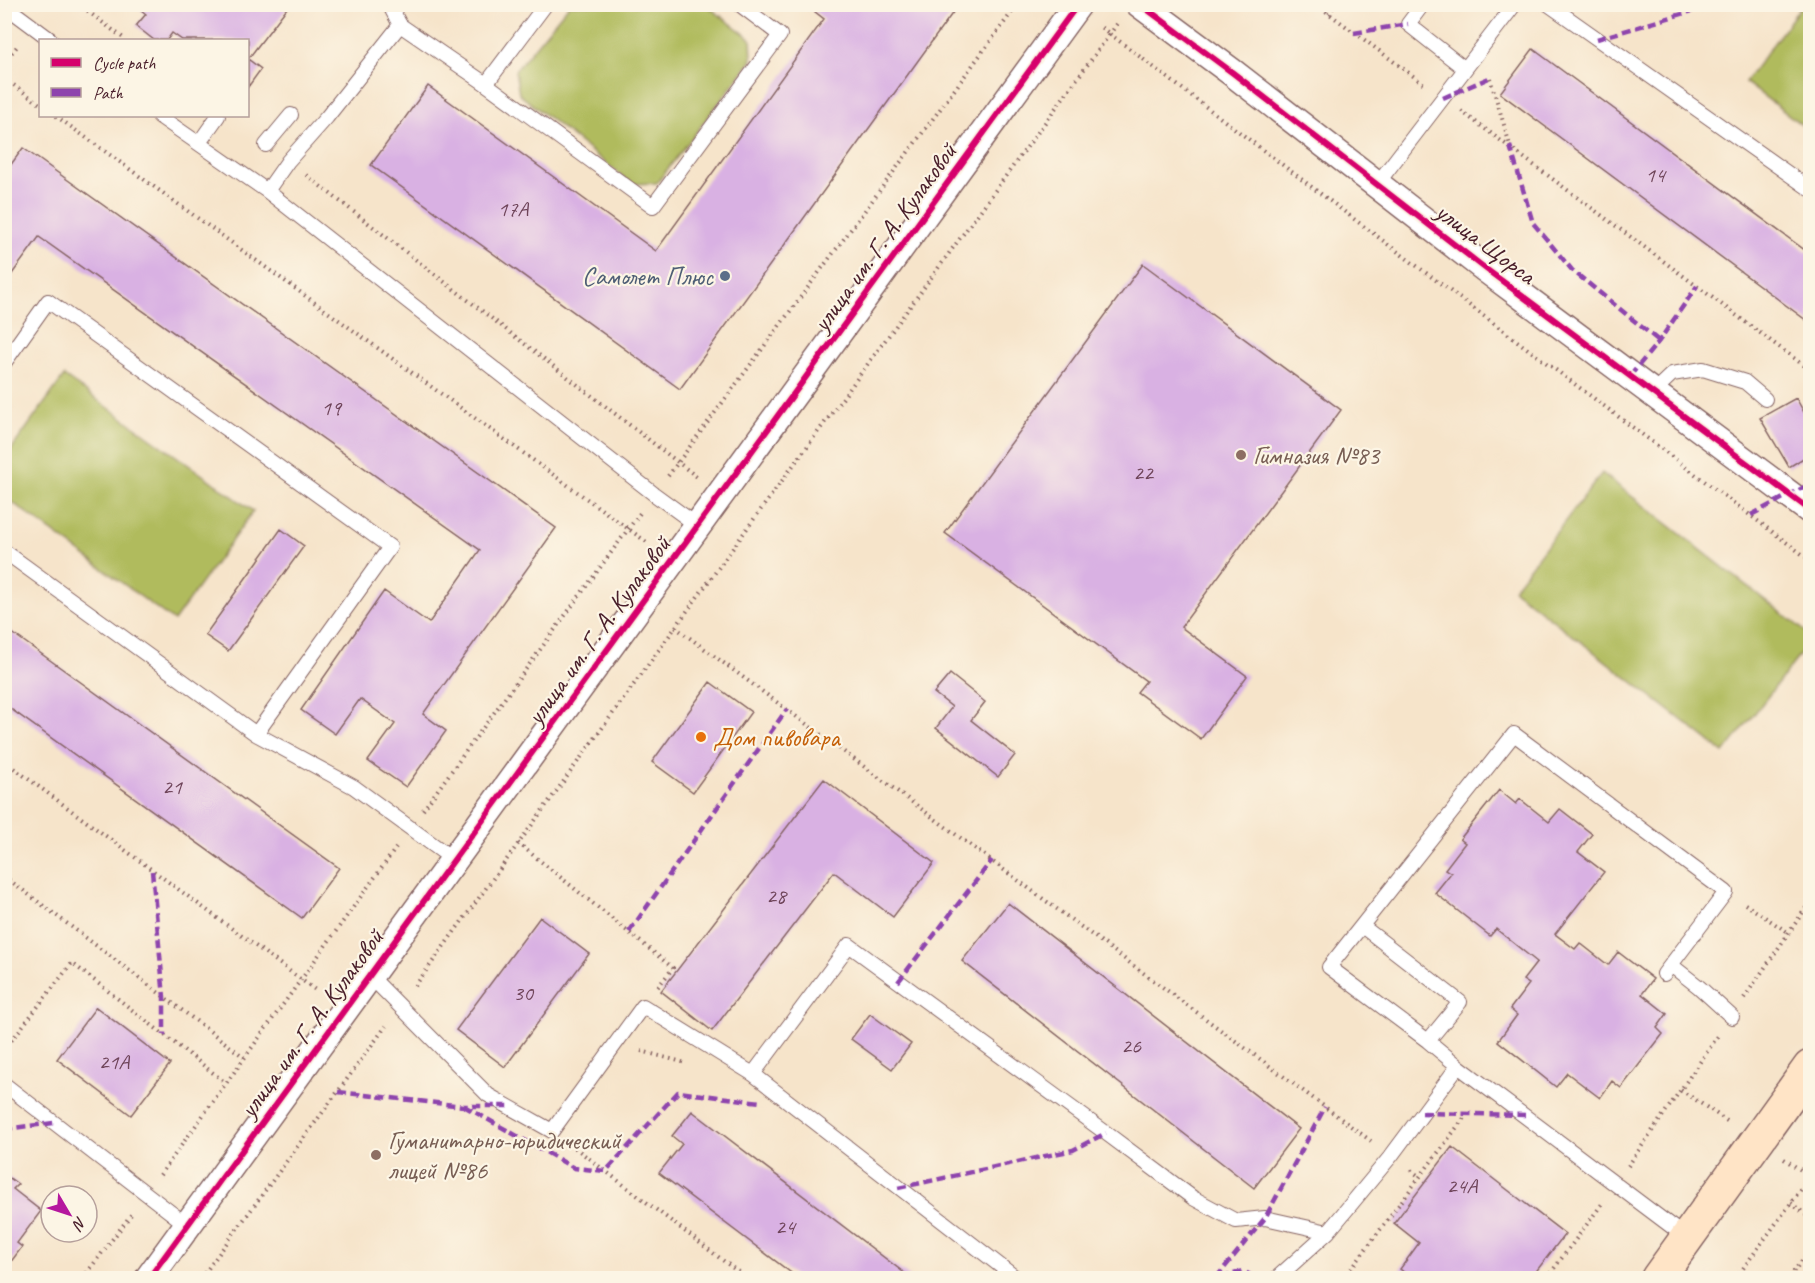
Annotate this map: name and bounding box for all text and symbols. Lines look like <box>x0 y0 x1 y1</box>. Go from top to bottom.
legend <box>39 39 249 117</box>
text: Cycle path <box>93 52 156 74</box>
text: Path <box>93 82 123 104</box>
street label: улица им. Г. А. Кулаковой <box>804 135 965 340</box>
house number: 14 <box>1645 161 1667 189</box>
street label: улица Щорса <box>1428 194 1544 293</box>
house number: 17А <box>498 195 529 223</box>
place label: Самолет Плюс <box>582 260 714 293</box>
marker: Самолет Плюс <box>718 269 732 283</box>
house number: 19 <box>321 394 343 422</box>
place label: Гимназия №83 <box>1253 439 1382 472</box>
marker: Гимназия №83 <box>1234 448 1248 462</box>
house number: 22 <box>1133 459 1155 487</box>
street label: улица им. Г. А. Кулаковой <box>518 528 679 733</box>
place label: Дом пивовара <box>713 721 841 754</box>
marker: Дом пивовара <box>694 730 708 744</box>
house number: 21 <box>162 773 183 801</box>
house number: 28 <box>766 882 788 910</box>
street label: улица им. Г. А. Кулаковой <box>231 921 392 1126</box>
house number: 30 <box>513 979 535 1007</box>
house number: 26 <box>1121 1032 1142 1060</box>
house number: 21А <box>99 1048 130 1076</box>
place label: Гуманитарно-юридический лицей №86 <box>388 1124 623 1187</box>
marker: Гуманитарно-юридический лицей №86 <box>369 1148 383 1162</box>
house number: 24А <box>1447 1172 1478 1200</box>
north arrow <box>39 1184 99 1244</box>
text: N <box>67 1213 91 1235</box>
house number: 24 <box>775 1213 797 1241</box>

